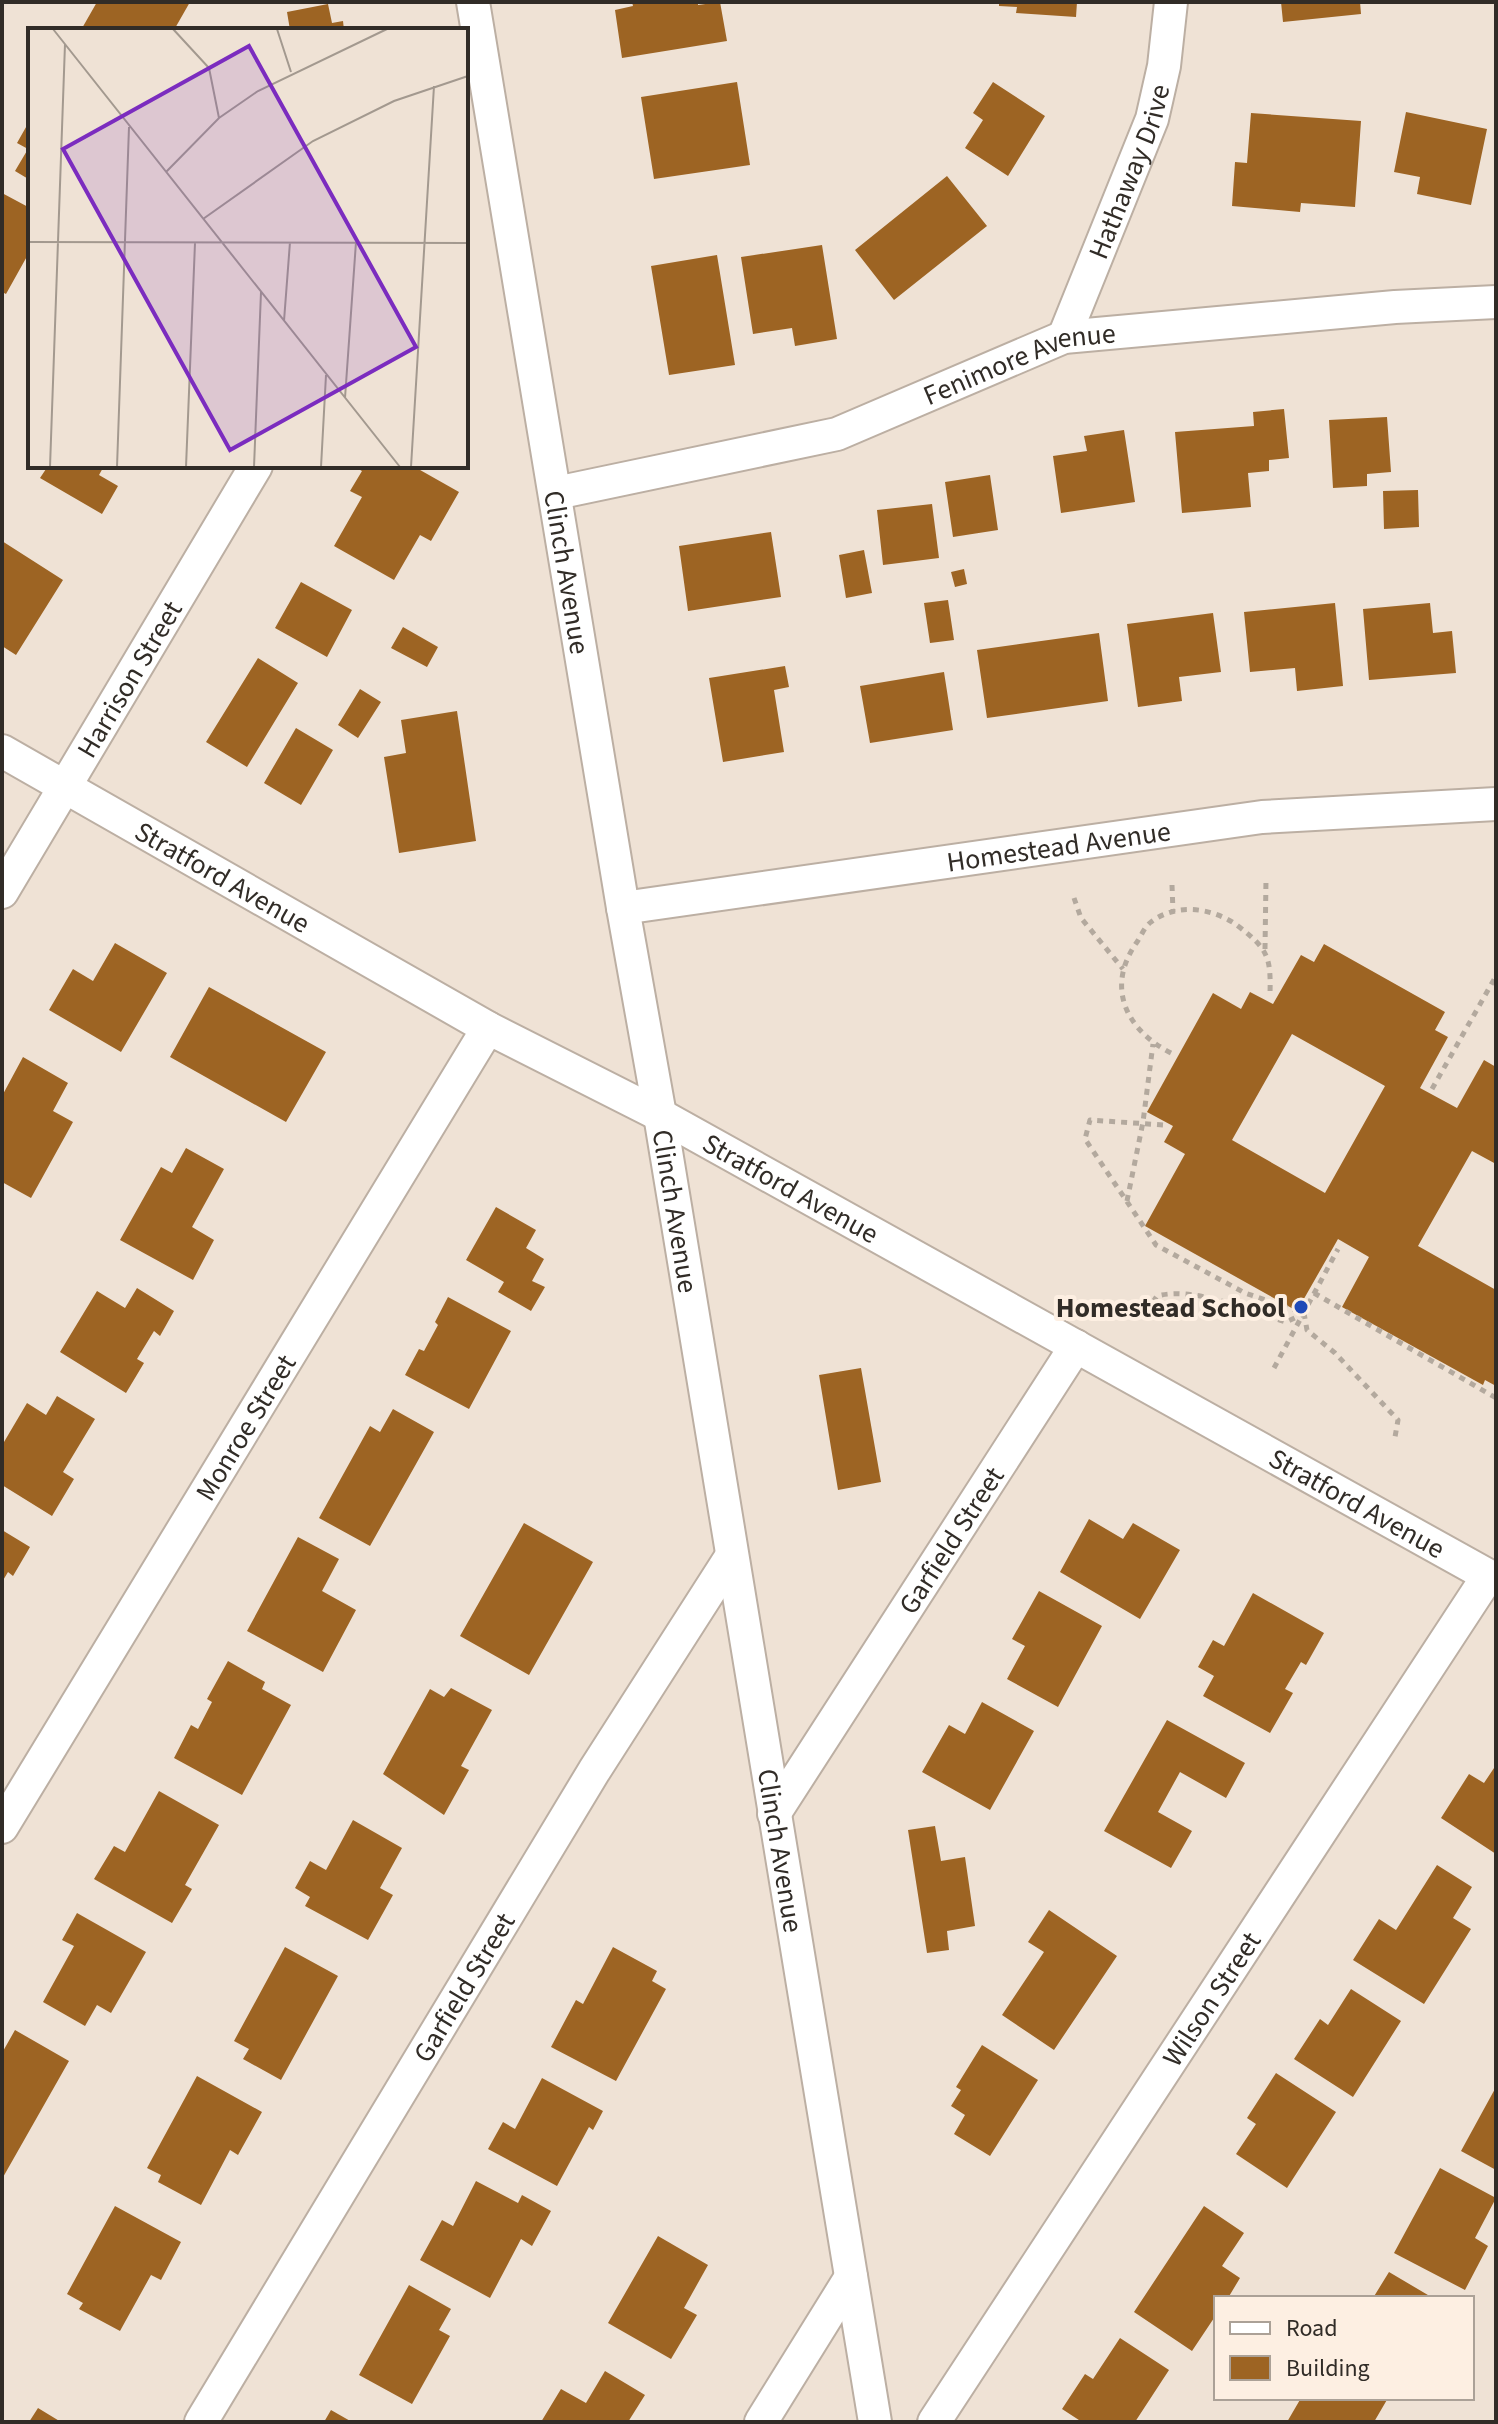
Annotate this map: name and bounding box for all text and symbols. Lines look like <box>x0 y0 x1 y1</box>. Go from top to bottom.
inset map <box>28 28 468 468</box>
street label: Hathaway Drive <box>1079 81 1180 265</box>
street label: Fenimore Avenue <box>917 313 1117 416</box>
street label: Clinch Avenue <box>533 488 600 657</box>
street label: Harrison Street <box>67 593 193 766</box>
street label: Homestead Avenue <box>944 811 1173 883</box>
street label: Stratford Avenue <box>127 812 317 944</box>
street label: Stratford Avenue <box>695 1124 886 1254</box>
street label: Clinch Avenue <box>642 1126 708 1296</box>
place label: Homestead School <box>1056 1288 1285 1328</box>
marker: Homestead School <box>1292 1298 1310 1316</box>
street label: Monroe Street <box>186 1346 306 1509</box>
street label: Stratford Avenue <box>1261 1439 1452 1569</box>
street label: Garfield Street <box>889 1459 1014 1622</box>
street label: Clinch Avenue <box>747 1766 813 1935</box>
street label: Garfield Street <box>404 1905 525 2070</box>
street label: Wilson Street <box>1153 1923 1271 2075</box>
legend <box>1214 2296 1474 2400</box>
text: Road <box>1286 2311 1338 2346</box>
text: Building <box>1286 2351 1370 2386</box>

